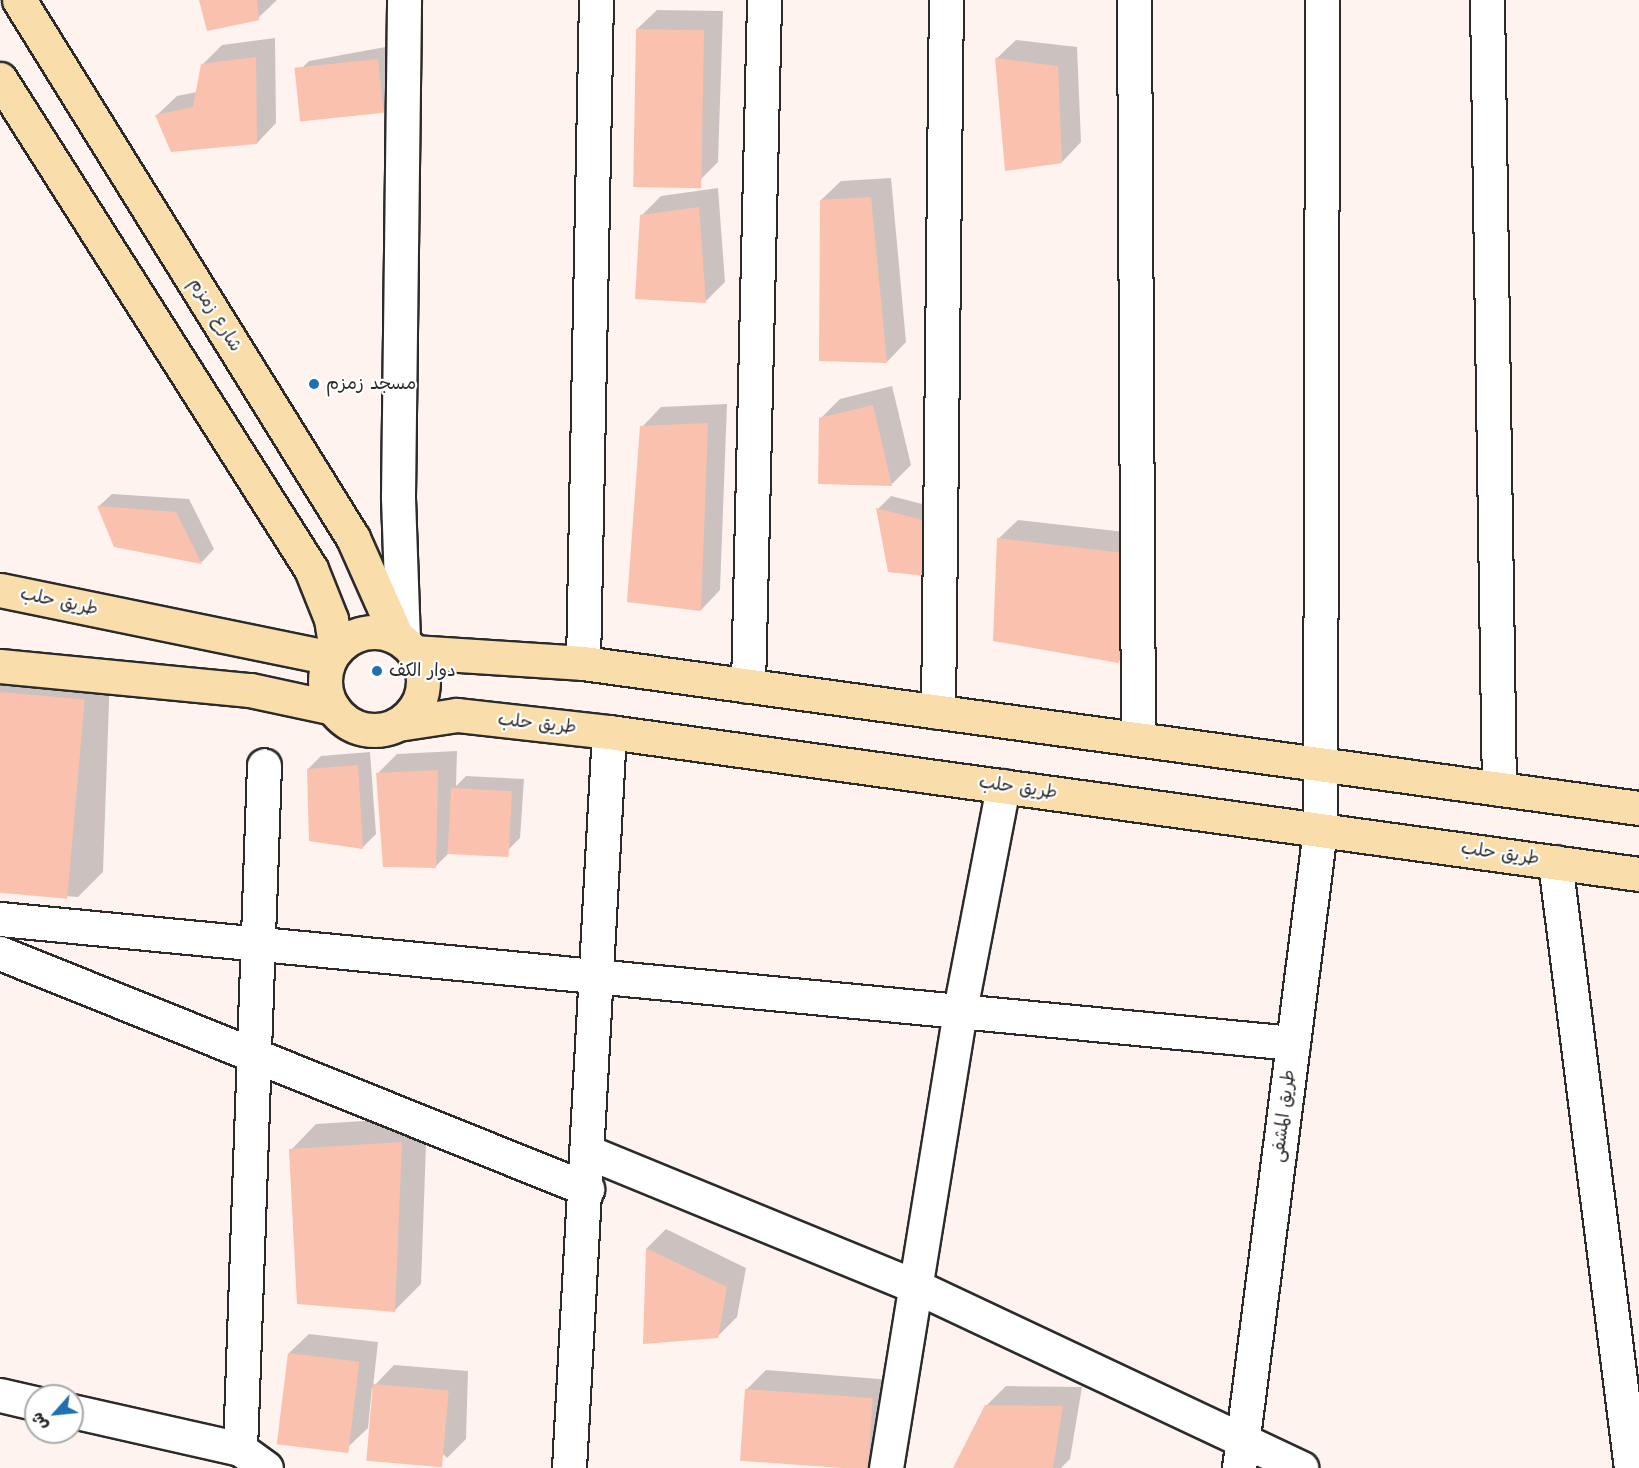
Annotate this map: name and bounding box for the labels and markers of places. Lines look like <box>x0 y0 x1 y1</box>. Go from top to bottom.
place label: مسجد زمزم <box>326 373 416 395</box>
marker: مسجد زمزم <box>307 377 321 391</box>
place label: دوار الكف <box>389 660 456 682</box>
marker: دوار الكف <box>370 664 384 678</box>

